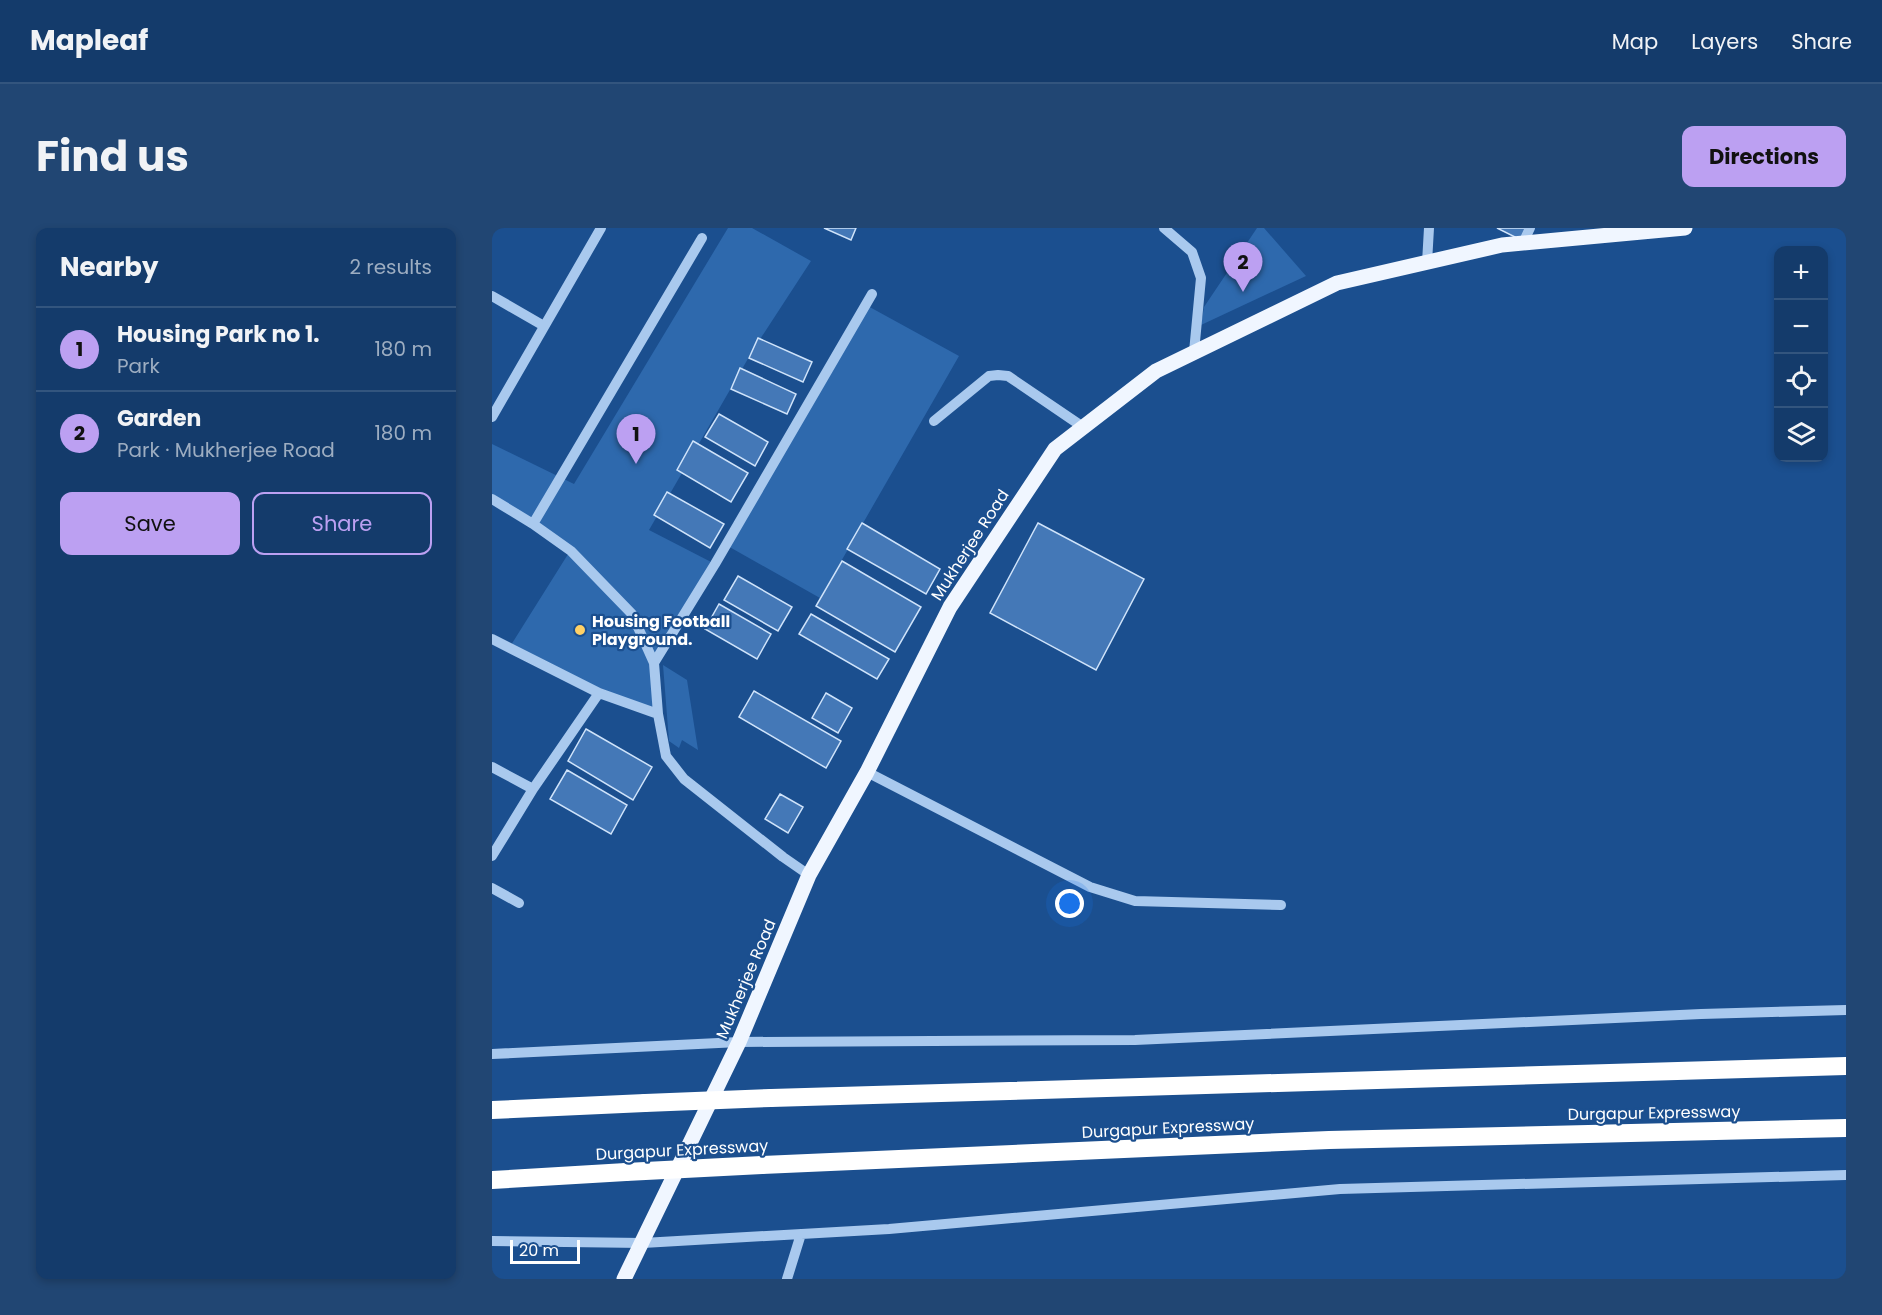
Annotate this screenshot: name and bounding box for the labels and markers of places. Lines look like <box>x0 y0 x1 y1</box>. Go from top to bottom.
pin: 2 <box>1224 242 1263 292</box>
pin: 1 <box>616 414 656 464</box>
place label: Housing Football Playground. <box>592 610 730 651</box>
marker: Housing Football Playground. <box>573 623 587 637</box>

